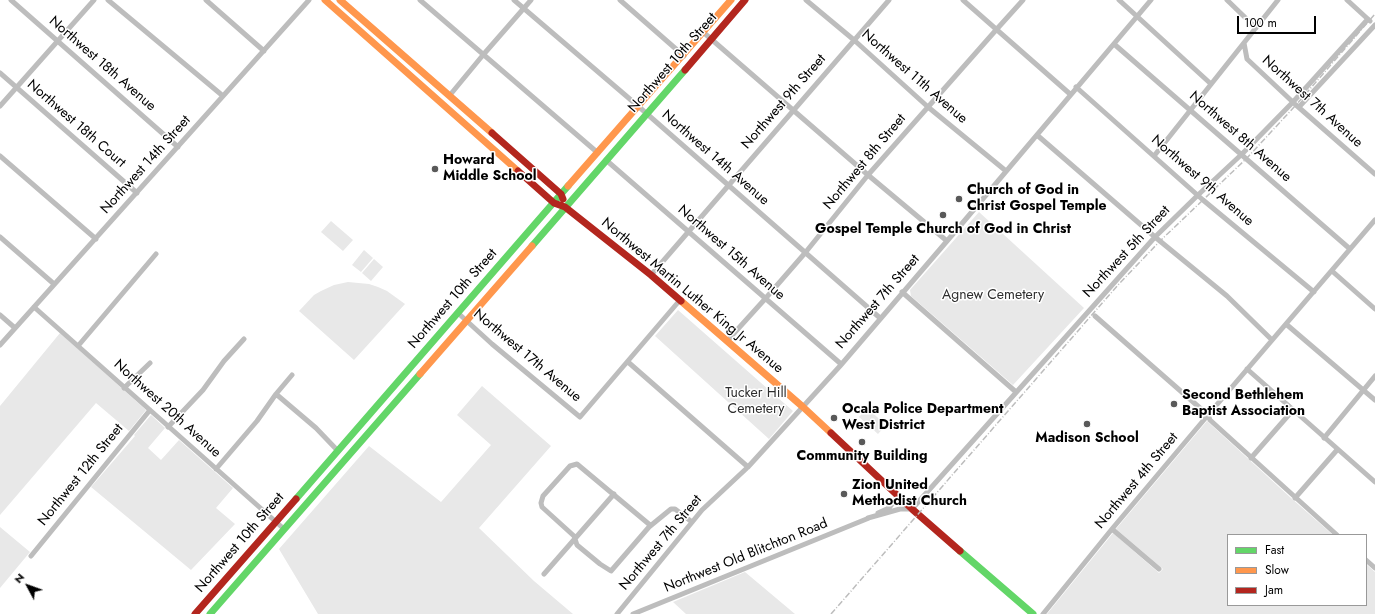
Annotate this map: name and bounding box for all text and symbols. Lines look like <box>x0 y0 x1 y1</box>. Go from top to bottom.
scale bar <box>1239 8 1318 34</box>
street label: Northwest 10th Street <box>625 10 721 116</box>
street label: Northwest 18th Avenue <box>45 13 159 115</box>
text: 100 m <box>1244 14 1277 32</box>
street label: Northwest 11th Avenue <box>858 26 970 128</box>
street label: Northwest 9th Street <box>738 51 830 153</box>
street label: Northwest 7th Avenue <box>1258 52 1366 152</box>
street label: Northwest 18th Court <box>23 77 129 171</box>
street label: Northwest 8th Avenue <box>1186 88 1294 186</box>
street label: Northwest 14th Avenue <box>658 107 772 209</box>
street label: Northwest 8th Street <box>820 111 910 213</box>
street label: Northwest 14th Street <box>97 112 195 218</box>
street label: Northwest 9th Avenue <box>1147 132 1257 230</box>
place label: Howard Middle School <box>443 153 537 186</box>
marker: Howard Middle School <box>430 164 440 174</box>
place label: Church of God in Christ Gospel Temple <box>967 183 1107 216</box>
marker: Church of God in Christ Gospel Temple <box>954 194 964 204</box>
street label: Northwest 15th Avenue <box>674 202 788 304</box>
street label: Northwest 5th Street <box>1080 202 1174 302</box>
marker: Gospel Temple Church of God in Christ <box>938 210 948 220</box>
street label: Northwest Martin Luther King Jr Avenue <box>598 215 786 377</box>
place label: Gospel Temple Church of God in Christ <box>815 222 1071 238</box>
street label: Northwest 10th Street <box>405 246 501 352</box>
street label: Northwest 7th Street <box>833 251 923 353</box>
park label: Agnew Cemetery <box>942 288 1044 304</box>
street label: Northwest 17th Avenue <box>470 306 584 406</box>
street label: Northwest 20th Avenue <box>110 356 224 462</box>
park label: Tucker Hill Cemetery <box>725 386 787 418</box>
place label: Second Bethlehem Baptist Association <box>1182 388 1305 420</box>
marker: Second Bethlehem Baptist Association <box>1169 399 1179 409</box>
place label: Ocala Police Department West District <box>842 402 1004 434</box>
marker: Ocala Police Department West District <box>829 413 839 423</box>
marker: Madison School <box>1082 419 1092 429</box>
street label: Northwest 12th Street <box>35 421 127 529</box>
street label: Northwest 4th Street <box>1092 430 1182 532</box>
place label: Madison School <box>1035 431 1139 447</box>
marker: Community Building <box>857 437 867 447</box>
place label: Community Building <box>796 449 928 465</box>
place label: Zion United Methodist Church <box>852 478 967 510</box>
marker: Zion United Methodist Church <box>839 489 849 499</box>
street label: Northwest 10th Street <box>192 490 288 596</box>
street label: Northwest 7th Street <box>616 492 706 594</box>
street label: Northwest Old Blitchton Road <box>662 515 830 597</box>
legend <box>1227 534 1367 606</box>
text: Fast <box>1265 541 1284 559</box>
text: Slow <box>1265 561 1289 579</box>
north arrow <box>8 566 48 606</box>
text: N <box>10 570 28 587</box>
text: Jam <box>1265 581 1283 599</box>

